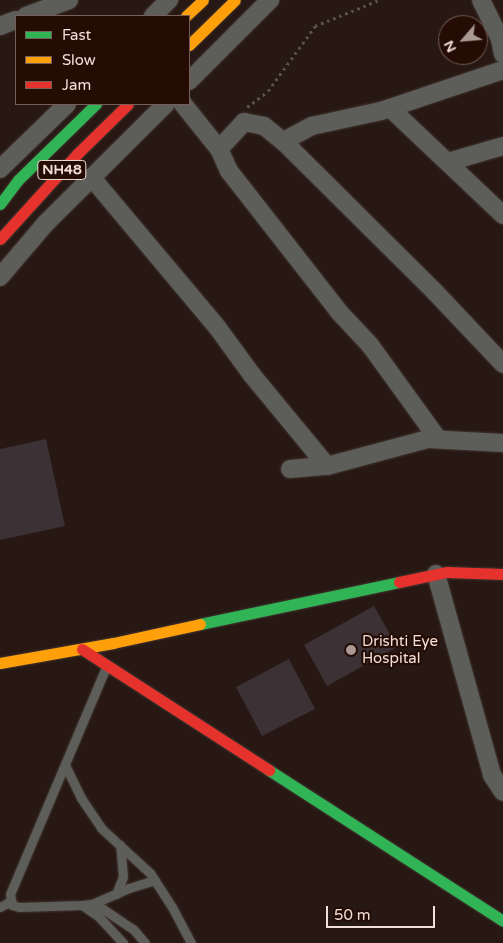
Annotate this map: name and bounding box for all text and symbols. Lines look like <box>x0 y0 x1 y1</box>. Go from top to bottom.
legend <box>15 15 190 105</box>
north arrow <box>438 15 488 65</box>
text: Fast <box>62 26 91 44</box>
text: N <box>440 38 460 55</box>
text: Slow <box>62 51 96 69</box>
text: Jam <box>62 76 91 94</box>
road number: NH48 <box>37 158 87 182</box>
place label: Drishti Eye Hospital <box>362 632 438 667</box>
marker: Drishti Eye Hospital <box>344 643 358 657</box>
scale bar <box>328 896 437 928</box>
text: 50 m <box>334 906 371 924</box>

